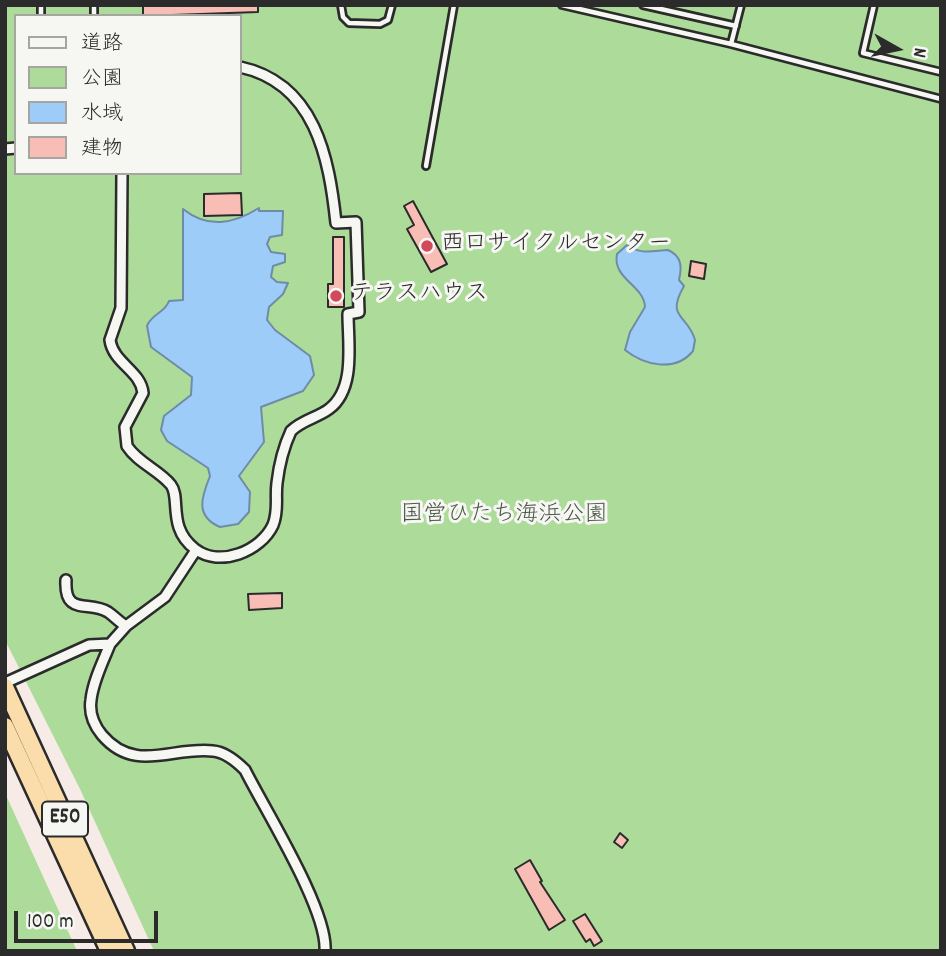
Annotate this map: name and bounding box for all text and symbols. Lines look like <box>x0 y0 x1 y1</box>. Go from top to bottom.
legend <box>14 14 242 175</box>
north arrow <box>862 14 932 84</box>
text: 道路 <box>81 30 123 60</box>
text: N <box>904 46 932 59</box>
text: 公園 <box>81 65 123 95</box>
text: 水域 <box>81 100 123 130</box>
text: 建物 <box>81 135 123 165</box>
place label: 西口サイクルセンター <box>441 232 671 260</box>
marker: 西口サイクルセンター <box>419 238 435 254</box>
place label: テラスハウス <box>350 282 488 310</box>
marker: テラスハウス <box>328 288 344 304</box>
park label: 国営ひたち海浜公園 <box>401 503 607 531</box>
road number: E50 <box>42 802 88 836</box>
scale bar <box>18 897 161 941</box>
text: 100 m <box>27 908 74 938</box>

